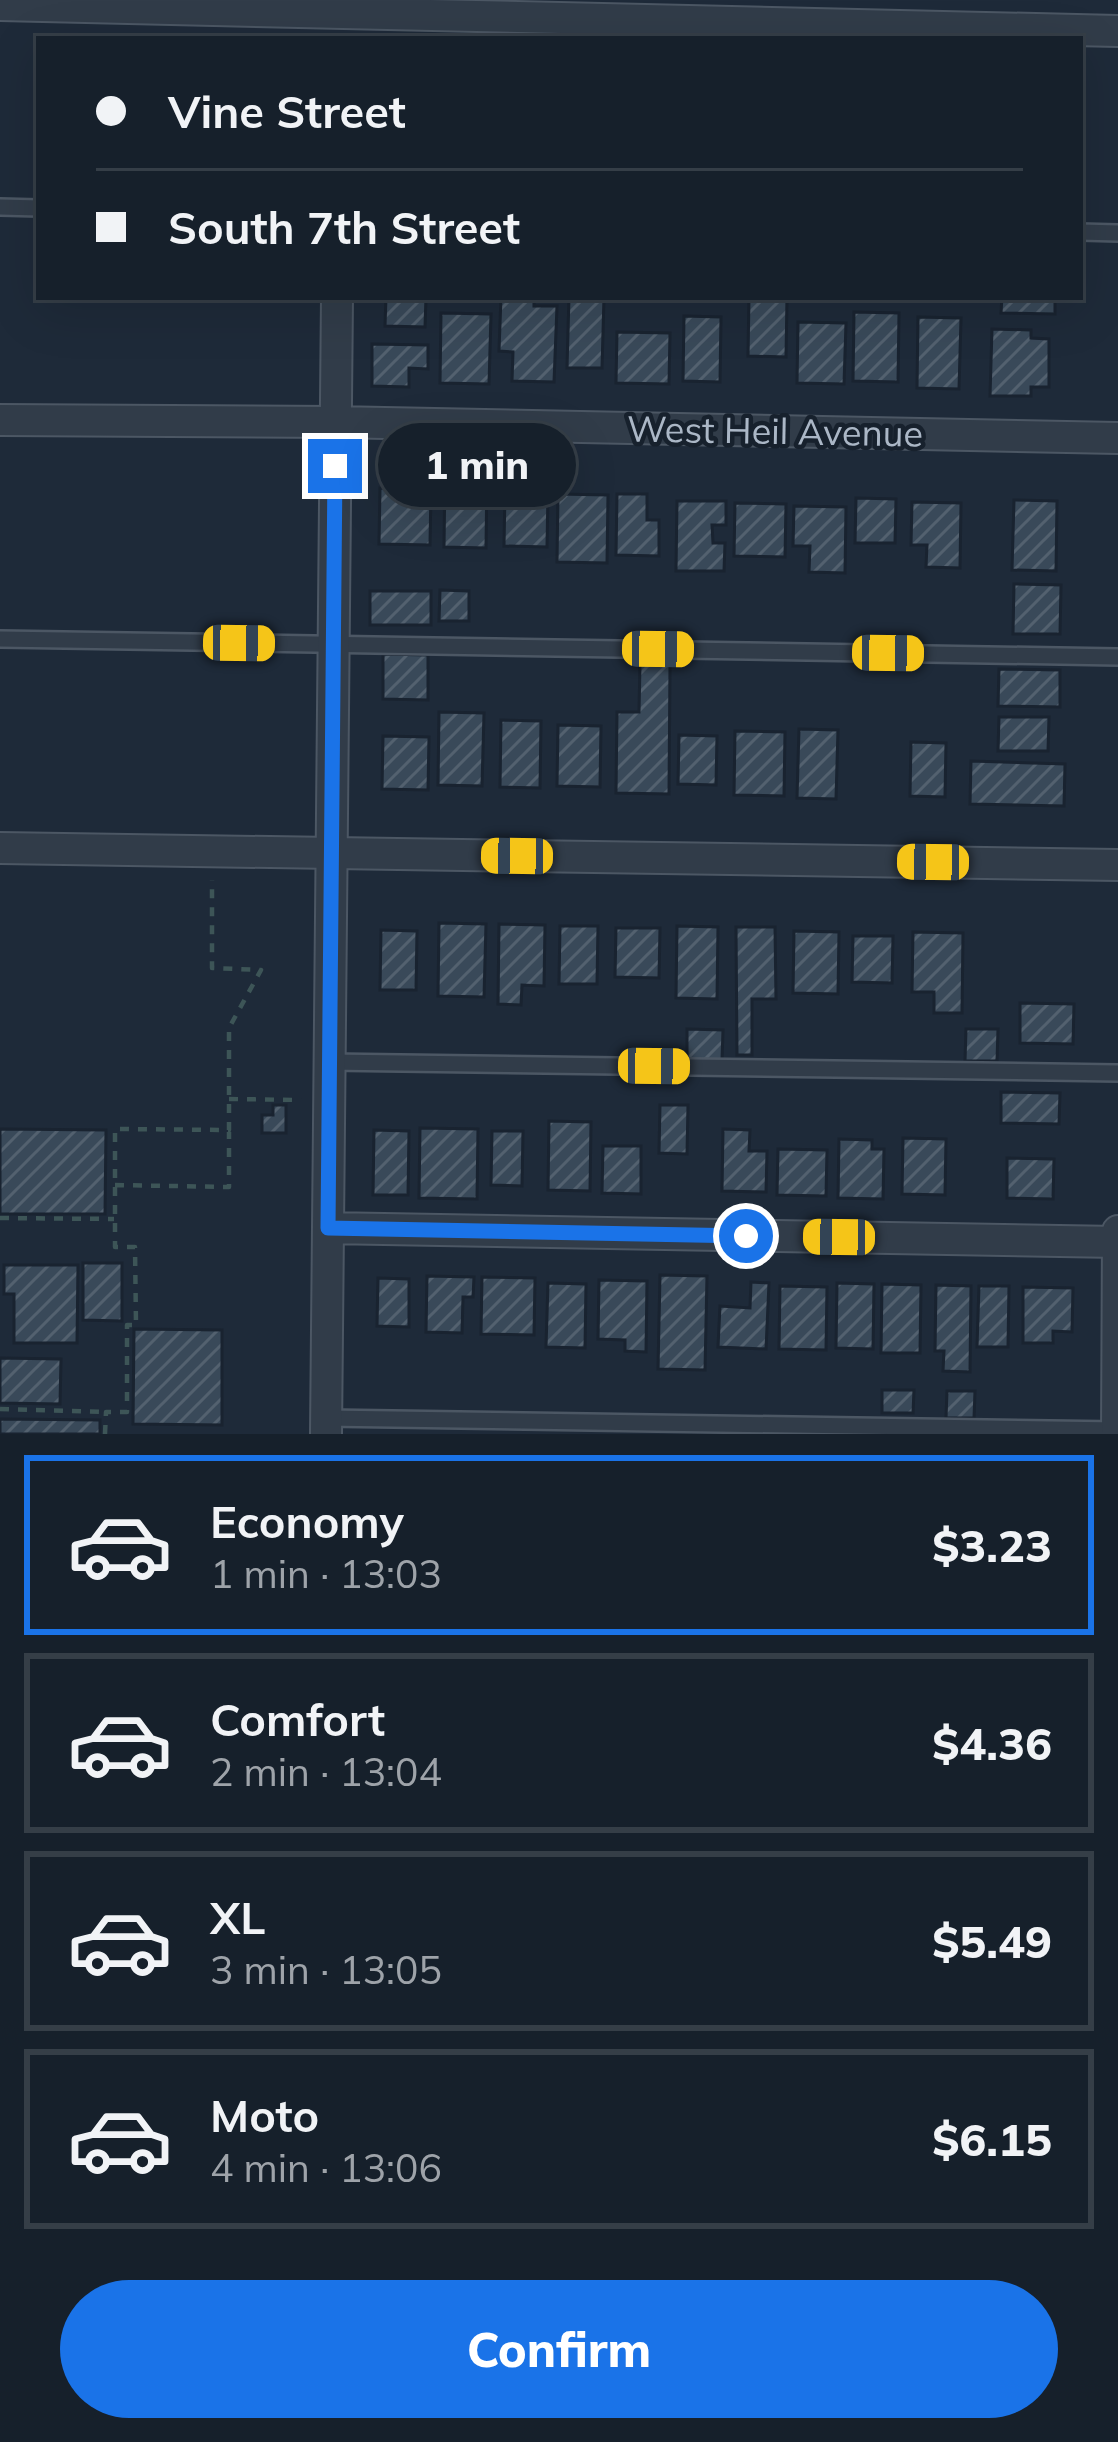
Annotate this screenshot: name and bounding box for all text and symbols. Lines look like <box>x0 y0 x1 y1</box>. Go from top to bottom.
text: Vine Street <box>168 83 406 139</box>
text: South 7th Street <box>168 199 520 255</box>
street label: West Heil Avenue <box>627 405 924 456</box>
callout: 1 min <box>377 424 575 508</box>
route end <box>308 439 362 493</box>
text: 1 min <box>425 440 529 489</box>
car <box>203 624 275 662</box>
car <box>622 630 694 668</box>
car <box>852 634 924 672</box>
car <box>481 837 553 875</box>
car <box>897 843 969 881</box>
car <box>618 1047 690 1085</box>
route start <box>719 1209 773 1263</box>
car <box>803 1218 875 1256</box>
icon: car <box>66 1491 174 1599</box>
text: Economy <box>210 1493 404 1549</box>
text: $3.23 <box>932 1517 1052 1573</box>
text: 1 min · 13:03 <box>210 1549 442 1598</box>
icon: car <box>66 1689 174 1797</box>
text: Comfort <box>210 1691 385 1747</box>
text: $4.36 <box>932 1715 1052 1771</box>
text: 2 min · 13:04 <box>210 1747 442 1796</box>
icon: car <box>66 1887 174 1995</box>
text: XL <box>210 1889 265 1945</box>
text: $5.49 <box>932 1913 1052 1969</box>
text: 3 min · 13:05 <box>210 1945 442 1994</box>
icon: car <box>66 2085 174 2193</box>
text: Moto <box>210 2087 319 2143</box>
text: $6.15 <box>932 2111 1052 2167</box>
text: 4 min · 13:06 <box>210 2143 442 2192</box>
button: Confirm <box>60 2280 1058 2418</box>

